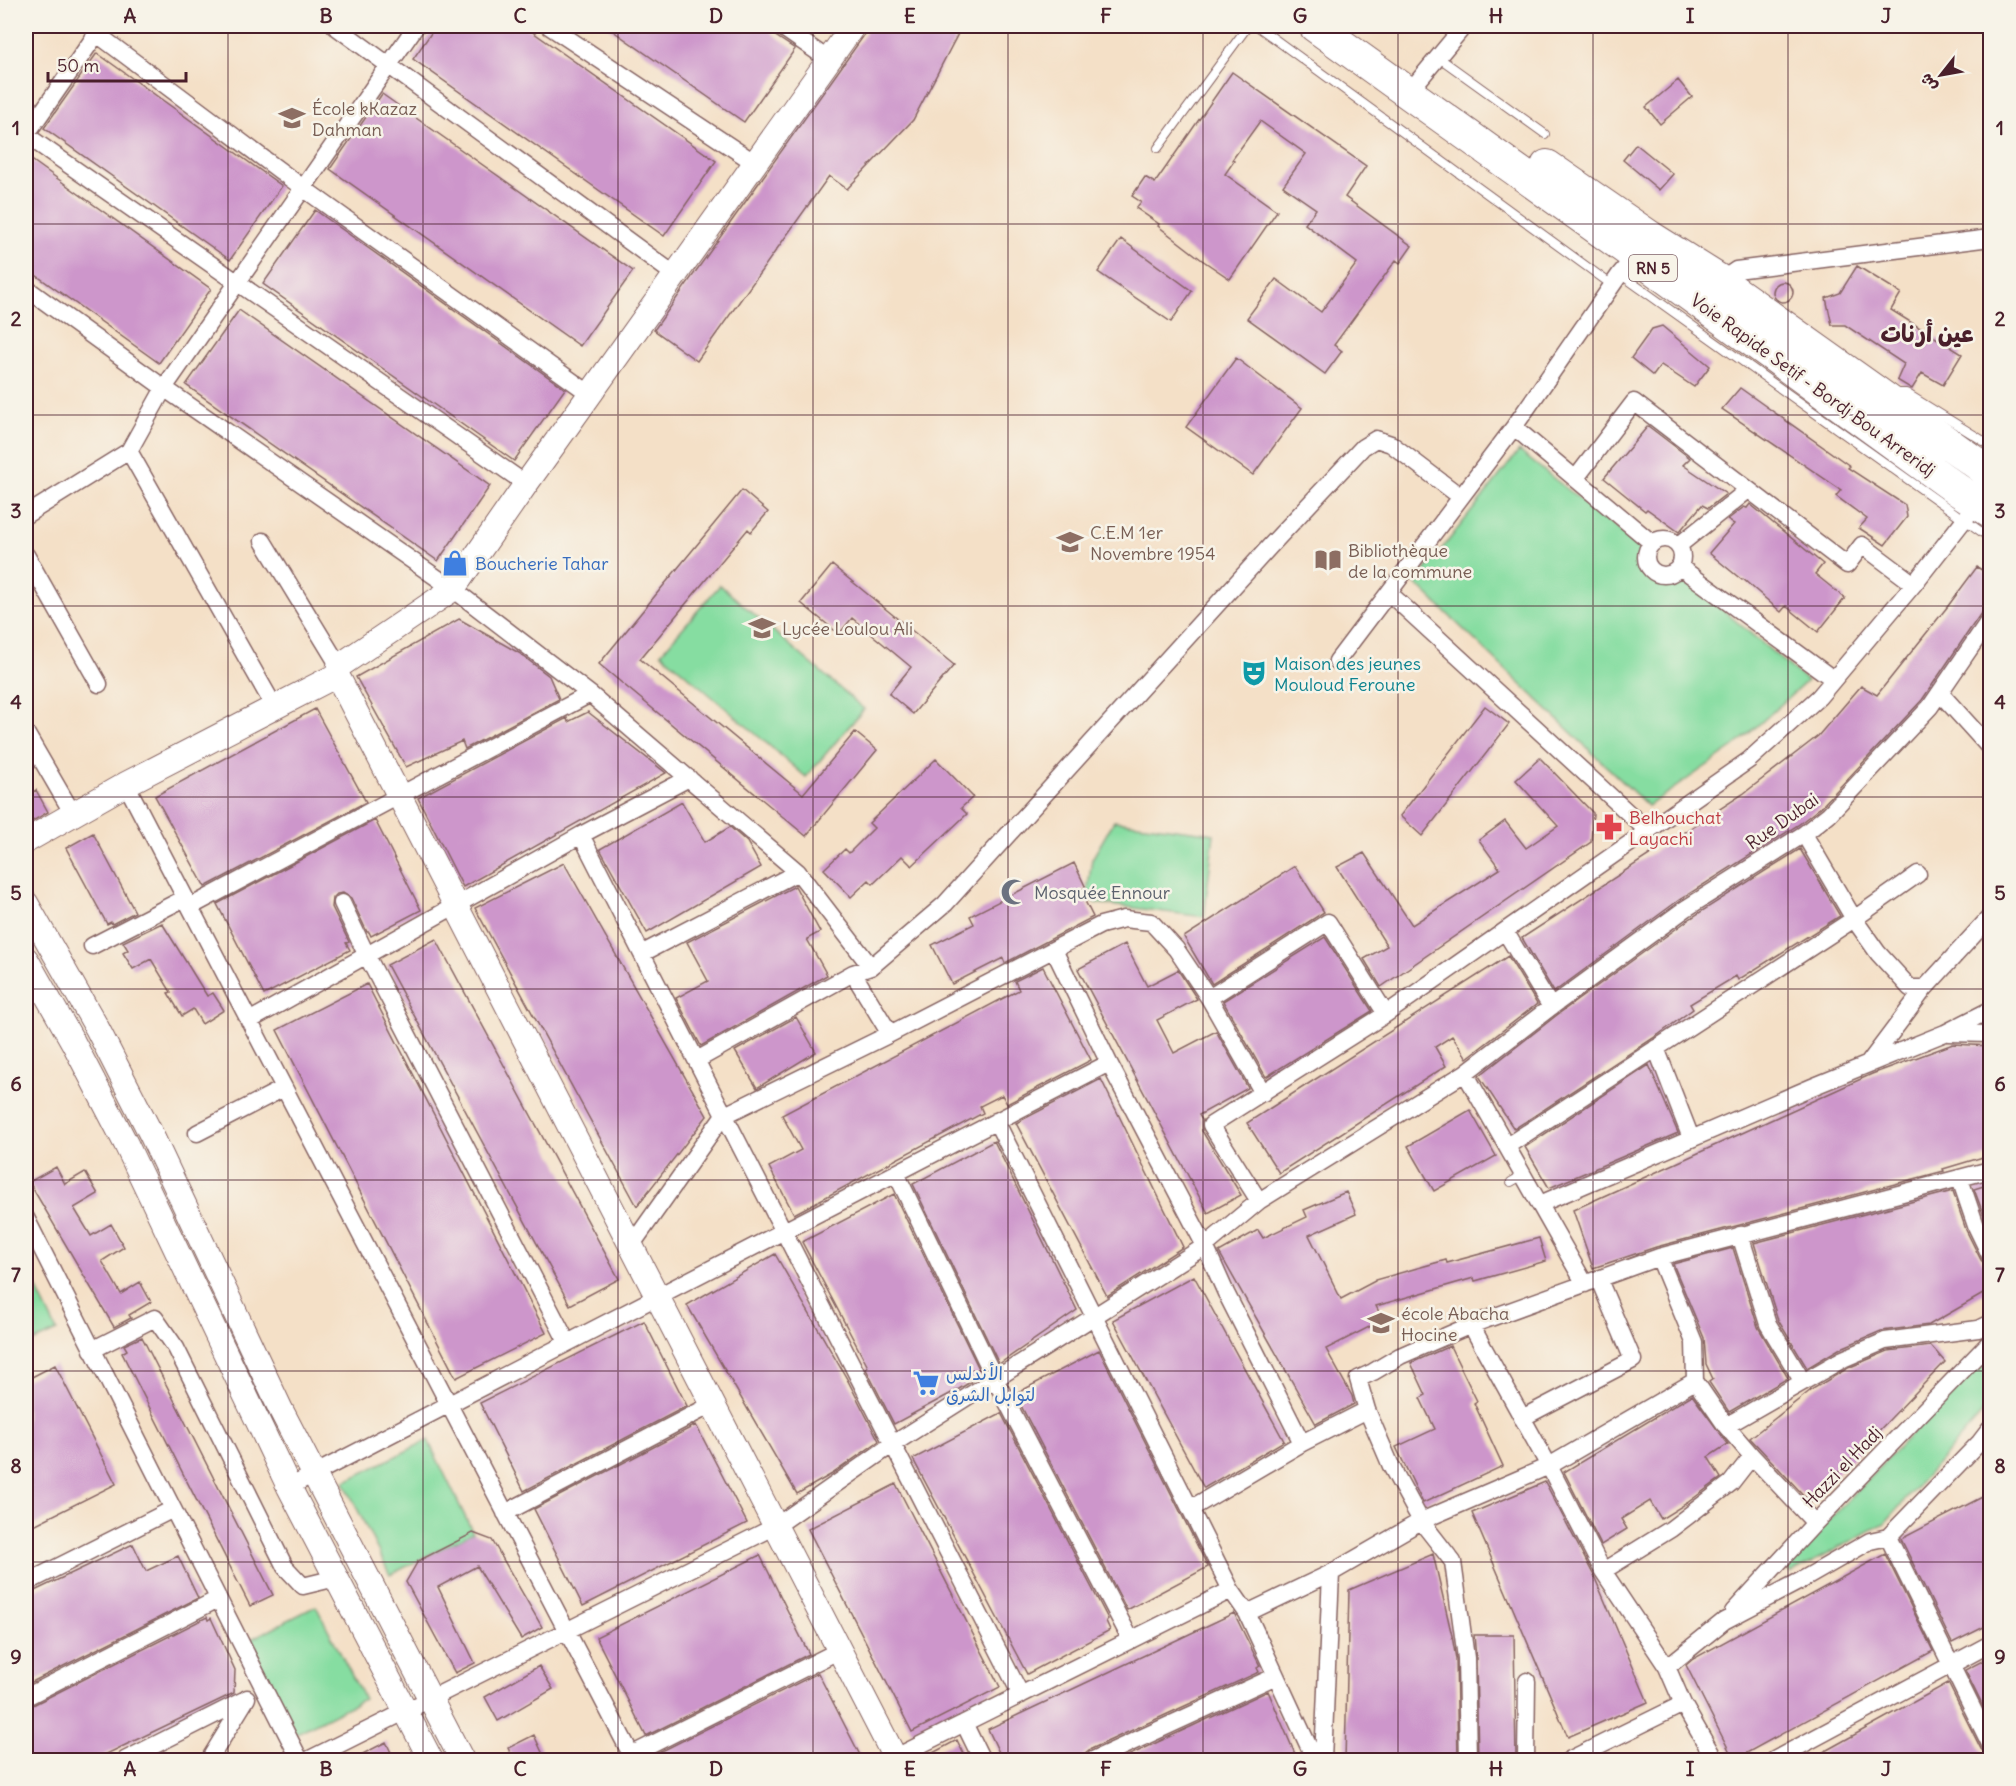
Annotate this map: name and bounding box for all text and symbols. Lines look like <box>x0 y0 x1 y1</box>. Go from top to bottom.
text: A <box>124 3 137 28</box>
text: B <box>319 3 333 28</box>
text: C <box>513 3 527 28</box>
text: D <box>709 3 723 28</box>
text: E <box>904 3 916 28</box>
text: F <box>1100 3 1112 28</box>
text: G <box>1293 3 1307 28</box>
text: H <box>1489 3 1503 28</box>
text: I <box>1686 3 1695 28</box>
text: J <box>1881 3 1892 28</box>
scale bar <box>48 45 186 83</box>
north arrow <box>1911 45 1971 105</box>
text: 50 m <box>57 54 99 77</box>
text: ش <box>1915 70 1941 95</box>
place label: École kKazaz Dahman <box>312 97 417 141</box>
school or university icon: École kKazaz Dahman <box>277 103 307 133</box>
text: 1 <box>12 115 20 140</box>
text: 1 <box>1996 115 2004 140</box>
road number: RN 5 <box>1629 255 1677 281</box>
street label: Voie Rapide Setif - Bordj Bou Arreridj <box>1686 288 1940 482</box>
text: 2 <box>11 306 22 331</box>
text: 2 <box>1995 306 2006 331</box>
district label: عين أرنات <box>1880 318 1974 348</box>
text: 3 <box>10 498 22 523</box>
text: 3 <box>1994 498 2006 523</box>
place label: C.E.M 1er Novembre 1954 <box>1090 521 1216 565</box>
school or university icon: C.E.M 1er Novembre 1954 <box>1055 527 1085 557</box>
place label: Bibliothèque de la commune <box>1348 539 1472 583</box>
library icon: Bibliothèque de la commune <box>1313 545 1343 575</box>
shop icon: Boucherie Tahar <box>440 548 470 578</box>
place label: Boucherie Tahar <box>475 552 609 575</box>
school or university icon: Lycée Loulou Ali <box>747 613 777 643</box>
place label: Lycée Loulou Ali <box>782 617 913 640</box>
place label: Maison des jeunes Mouloud Feroune <box>1274 652 1421 696</box>
theatre icon: Maison des jeunes Mouloud Feroune <box>1239 658 1269 688</box>
text: 4 <box>10 689 22 714</box>
text: 4 <box>1994 689 2006 714</box>
street label: Rue Dubai <box>1741 788 1823 854</box>
place label: Belhouchat Layachi <box>1629 806 1721 850</box>
pharmacy icon: Belhouchat Layachi <box>1594 812 1624 842</box>
mosque icon: Mosquée Ennour <box>999 877 1029 907</box>
text: 5 <box>10 880 22 905</box>
text: 5 <box>1994 880 2006 905</box>
place label: Mosquée Ennour <box>1034 881 1171 904</box>
text: 6 <box>10 1071 22 1096</box>
text: 6 <box>1994 1071 2006 1096</box>
text: 7 <box>11 1262 21 1287</box>
text: 7 <box>1995 1262 2005 1287</box>
place label: école Abacha Hocine <box>1401 1302 1509 1346</box>
school or university icon: école Abacha Hocine <box>1366 1308 1396 1338</box>
place label: الأندلس لتوابل الشرق <box>946 1362 1035 1406</box>
supermarket icon: الأندلس لتوابل الشرق <box>911 1368 941 1398</box>
street label: Hazzi el Hadj <box>1797 1421 1887 1513</box>
text: 8 <box>10 1453 22 1478</box>
text: 8 <box>1994 1453 2006 1478</box>
text: 9 <box>10 1644 22 1669</box>
text: 9 <box>1994 1644 2006 1669</box>
text: A <box>124 1756 137 1781</box>
text: B <box>319 1756 333 1781</box>
text: C <box>513 1756 527 1781</box>
text: D <box>709 1756 723 1781</box>
text: E <box>904 1756 916 1781</box>
text: F <box>1100 1756 1112 1781</box>
text: G <box>1293 1756 1307 1781</box>
text: H <box>1489 1756 1503 1781</box>
text: I <box>1686 1756 1695 1781</box>
text: J <box>1881 1756 1892 1781</box>

